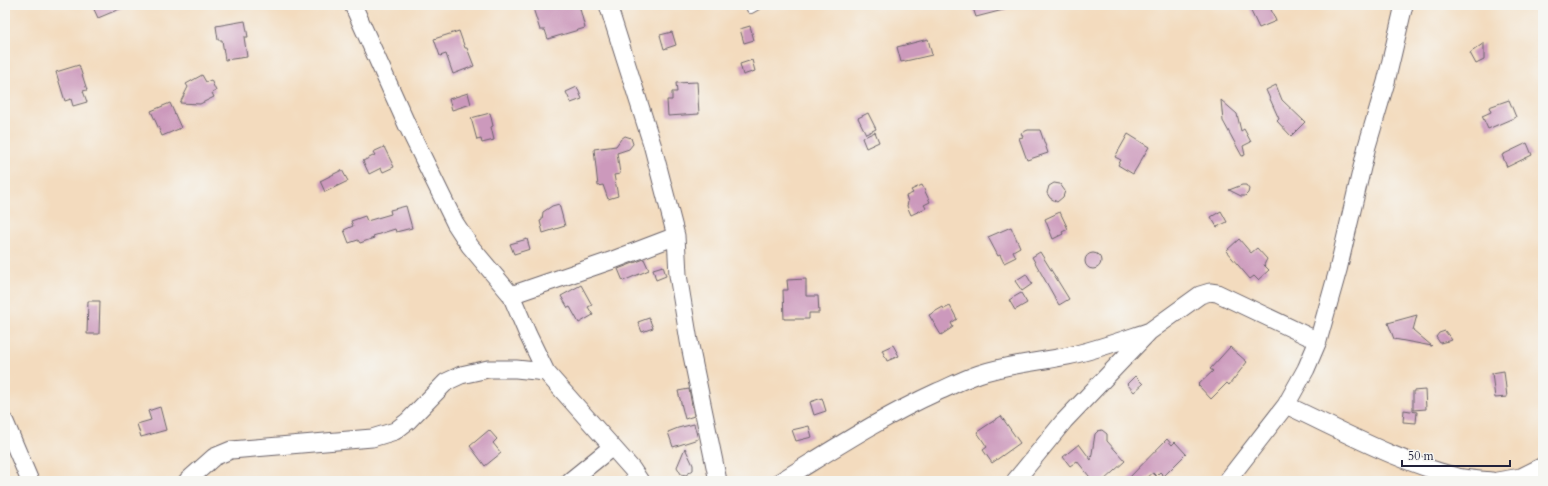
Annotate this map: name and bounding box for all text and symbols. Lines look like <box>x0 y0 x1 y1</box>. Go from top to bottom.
scale bar <box>1402 442 1510 468</box>
text: 50 m <box>1408 448 1435 464</box>

